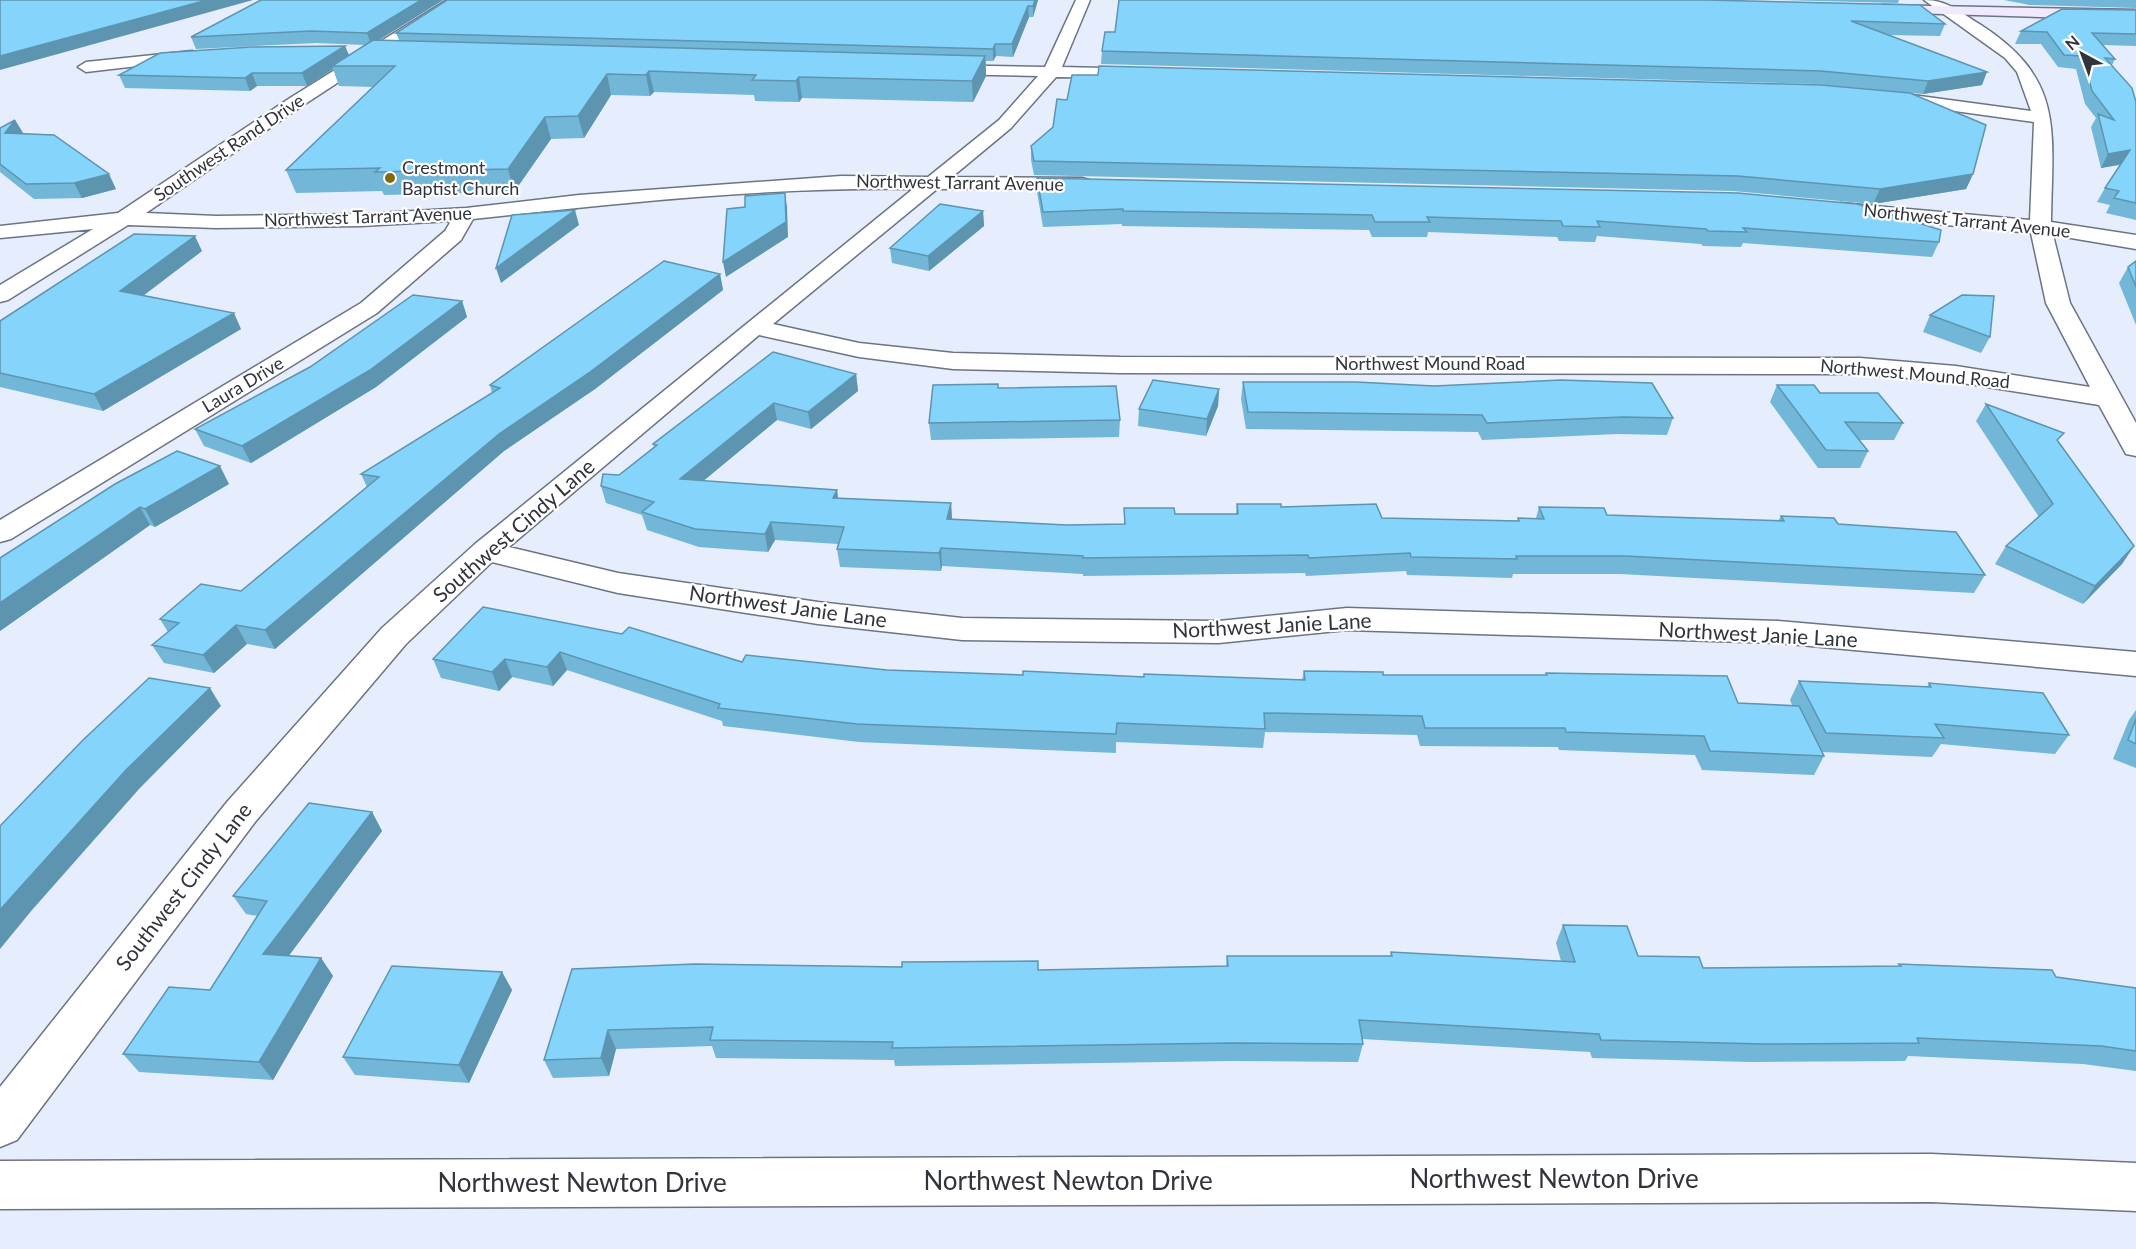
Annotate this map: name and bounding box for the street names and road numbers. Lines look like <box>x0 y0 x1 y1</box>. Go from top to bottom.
street label: Southwest Rand Drive <box>149 89 308 206</box>
street label: Northwest Tarrant Avenue <box>856 169 1064 195</box>
street label: Northwest Tarrant Avenue <box>1863 198 2072 242</box>
street label: Northwest Tarrant Avenue <box>264 201 472 231</box>
street label: Laura Drive <box>198 351 287 417</box>
street label: Northwest Mound Road <box>1335 352 1525 374</box>
street label: Northwest Mound Road <box>1819 354 2011 392</box>
street label: Southwest Cindy Lane <box>427 453 599 607</box>
street label: Northwest Janie Lane <box>688 579 889 632</box>
street label: Northwest Janie Lane <box>1172 607 1372 642</box>
street label: Northwest Janie Lane <box>1658 616 1858 651</box>
street label: Southwest Cindy Lane <box>110 797 256 975</box>
street label: Northwest Newton Drive <box>1409 1162 1699 1194</box>
street label: Northwest Newton Drive <box>923 1164 1213 1196</box>
street label: Northwest Newton Drive <box>437 1166 727 1198</box>

